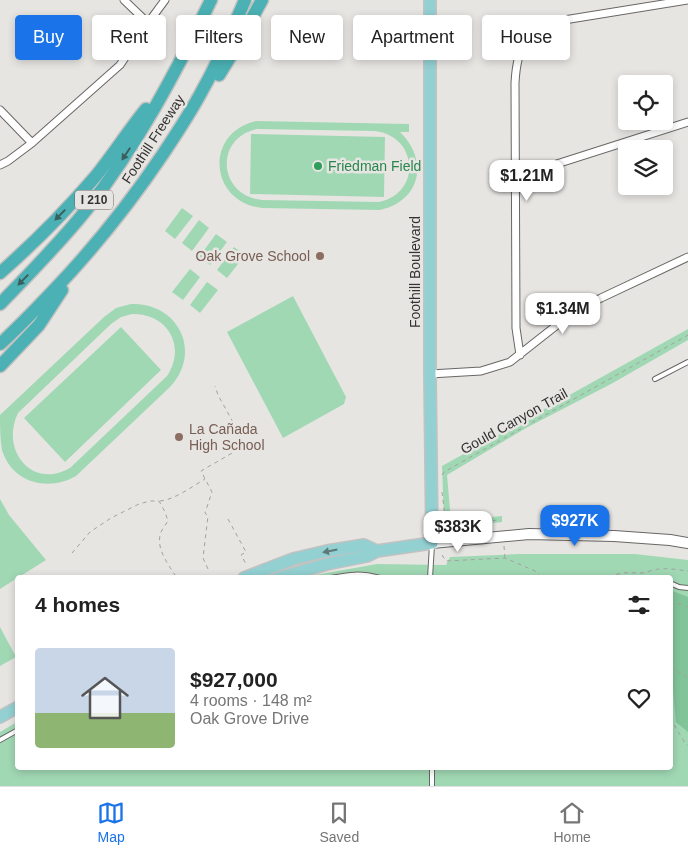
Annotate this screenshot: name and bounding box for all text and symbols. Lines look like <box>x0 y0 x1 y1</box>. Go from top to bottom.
chip: Buy <box>15 15 82 60</box>
chip: Rent <box>92 15 166 60</box>
chip: Filters <box>176 15 261 60</box>
chip: New <box>271 15 343 60</box>
chip: Apartment <box>353 15 472 60</box>
chip: House <box>482 15 570 60</box>
map controls <box>618 75 673 195</box>
button: locate <box>618 75 673 130</box>
street label: Foothill Freeway <box>118 92 188 186</box>
button: layers <box>618 140 673 195</box>
one-way arrow <box>121 147 131 161</box>
place label: Friedman Field <box>328 158 421 174</box>
marker: Friedman Field <box>312 160 324 172</box>
pin: $1.21M <box>486 160 568 202</box>
text: $1.21M <box>500 167 554 184</box>
road number: I 210 <box>75 190 113 210</box>
one-way arrow <box>55 208 67 220</box>
street label: Foothill Boulevard <box>407 216 423 328</box>
place label: Oak Grove School <box>196 248 310 264</box>
marker: Oak Grove School <box>314 250 326 262</box>
one-way arrow <box>18 274 30 286</box>
pin: $1.34M <box>522 292 604 335</box>
text: $1.34M <box>536 300 590 317</box>
street label: Gould Canyon Trail <box>458 385 570 457</box>
place label: La Cañada High School <box>189 421 265 453</box>
marker: La Cañada High School <box>173 431 185 443</box>
pin: $927K <box>540 504 610 547</box>
pin: $383K <box>423 510 493 553</box>
text: $927K <box>551 512 599 529</box>
text: $383K <box>434 518 482 535</box>
one-way arrow <box>322 547 337 555</box>
icon: filters <box>625 591 653 619</box>
text: 4 homes <box>35 593 120 616</box>
icon: home <box>75 668 135 728</box>
text: $927,000 <box>190 668 278 691</box>
icon: heart <box>625 684 653 712</box>
text: 4 rooms · 148 m² <box>190 692 312 709</box>
text: Oak Grove Drive <box>190 710 309 727</box>
tab: Map <box>97 799 125 845</box>
tab: Saved <box>319 799 359 845</box>
tab: Home <box>553 799 591 845</box>

